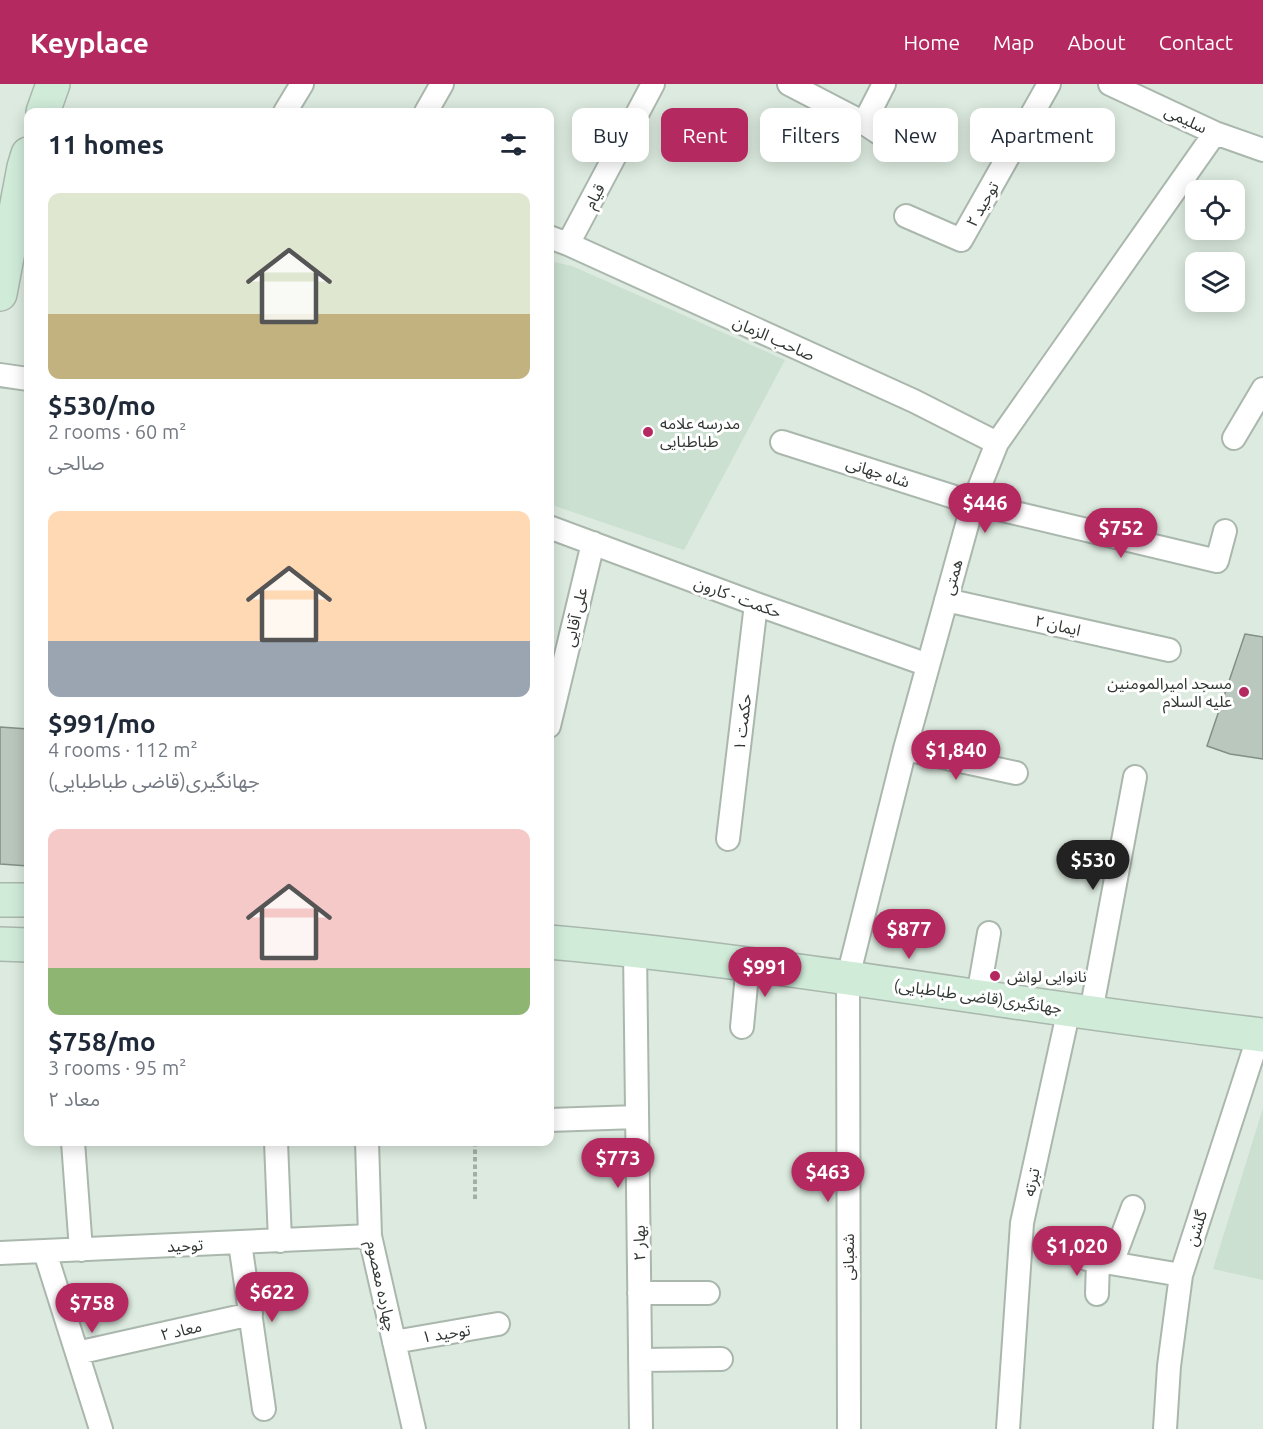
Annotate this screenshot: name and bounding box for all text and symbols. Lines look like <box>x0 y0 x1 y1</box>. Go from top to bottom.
text: Keyplace <box>30 27 149 58</box>
text: Home <box>903 30 960 54</box>
text: Map <box>993 30 1034 54</box>
text: About <box>1067 30 1126 54</box>
text: Contact <box>1159 30 1233 54</box>
street label: سلیمی <box>1162 101 1210 137</box>
chip: Buy <box>572 108 649 162</box>
chip: Rent <box>661 108 748 162</box>
chip: Filters <box>760 108 861 162</box>
chip: New <box>873 108 958 162</box>
chip: Apartment <box>970 108 1115 162</box>
icon: filters <box>497 128 530 161</box>
text: 11 homes <box>48 130 164 159</box>
street label: توحید ۲ <box>962 178 1003 230</box>
map controls <box>1185 180 1245 312</box>
button: locate <box>1185 180 1245 240</box>
street label: قیام <box>580 181 611 213</box>
icon: home <box>235 232 343 340</box>
button: layers <box>1185 252 1245 312</box>
street label: صاحب الزمان <box>730 312 818 365</box>
text: $530/mo <box>48 391 156 420</box>
place label: مدرسه علامه طباطبایی <box>660 414 740 451</box>
text: 2 rooms · 60 m² <box>48 420 186 443</box>
marker: مدرسه علامه طباطبایی <box>641 425 655 439</box>
text: صالحی <box>48 451 105 474</box>
street label: شاه جهانی <box>844 453 912 492</box>
pin: $446 <box>949 483 1021 534</box>
text: $446 <box>962 491 1008 514</box>
pin: $752 <box>1085 508 1157 559</box>
text: $752 <box>1098 516 1144 539</box>
icon: home <box>235 550 343 658</box>
street label: همتی <box>938 557 967 597</box>
street label: حکمت - کارون <box>692 573 784 622</box>
street label: علی آقایی <box>559 586 592 649</box>
street label: ایمان ۲ <box>1033 611 1083 640</box>
place label: مسجد امیرالمومنین علیه السلام <box>1107 674 1232 714</box>
marker: مسجد امیرالمومنین علیه السلام <box>1237 685 1251 699</box>
street label: حکمت ۱ <box>730 693 754 751</box>
text: $991/mo <box>48 709 156 738</box>
pin: $1,840 <box>907 730 1005 781</box>
text: 4 rooms · 112 m² <box>48 738 198 761</box>
text: $1,840 <box>925 738 987 761</box>
text: جهانگیری(قاضی طباطبایی) <box>48 769 260 792</box>
pin: $530 <box>1057 840 1129 891</box>
text: $530 <box>1070 848 1116 871</box>
icon: home <box>235 868 343 976</box>
pin: $877 <box>873 909 945 960</box>
text: $877 <box>886 917 932 940</box>
pin: $991 <box>729 947 801 998</box>
text: $991 <box>742 955 788 978</box>
place label: نانوایی لواش <box>1007 967 1087 986</box>
marker: نانوایی لواش <box>988 969 1002 983</box>
street label: جهانگیری(قاضی طباطبایی) <box>893 975 1063 1018</box>
text: $758/mo <box>48 1027 156 1056</box>
text: 3 rooms · 95 m² <box>48 1056 186 1079</box>
text: معاد ۲ <box>48 1087 100 1110</box>
pin: $773 <box>582 1138 654 1189</box>
text: $773 <box>595 1146 641 1169</box>
pin: $463 <box>792 1152 864 1203</box>
text: $463 <box>805 1160 851 1183</box>
street label: تبرته <box>1019 1166 1044 1198</box>
street label: گلشن <box>1182 1207 1211 1249</box>
street label: بهار ۲ <box>630 1225 649 1261</box>
pin: $1,020 <box>1028 1226 1126 1277</box>
street label: شعبانی <box>839 1233 858 1281</box>
text: $1,020 <box>1046 1234 1108 1257</box>
street label: توحید <box>166 1235 204 1256</box>
street label: چهارده معصوم <box>360 1239 400 1334</box>
pin: $622 <box>236 1272 308 1323</box>
text: $622 <box>249 1280 295 1303</box>
pin: $758 <box>56 1283 128 1334</box>
text: $758 <box>69 1291 115 1314</box>
street label: معاد ۲ <box>159 1317 203 1343</box>
street label: توحید ۱ <box>420 1320 472 1347</box>

